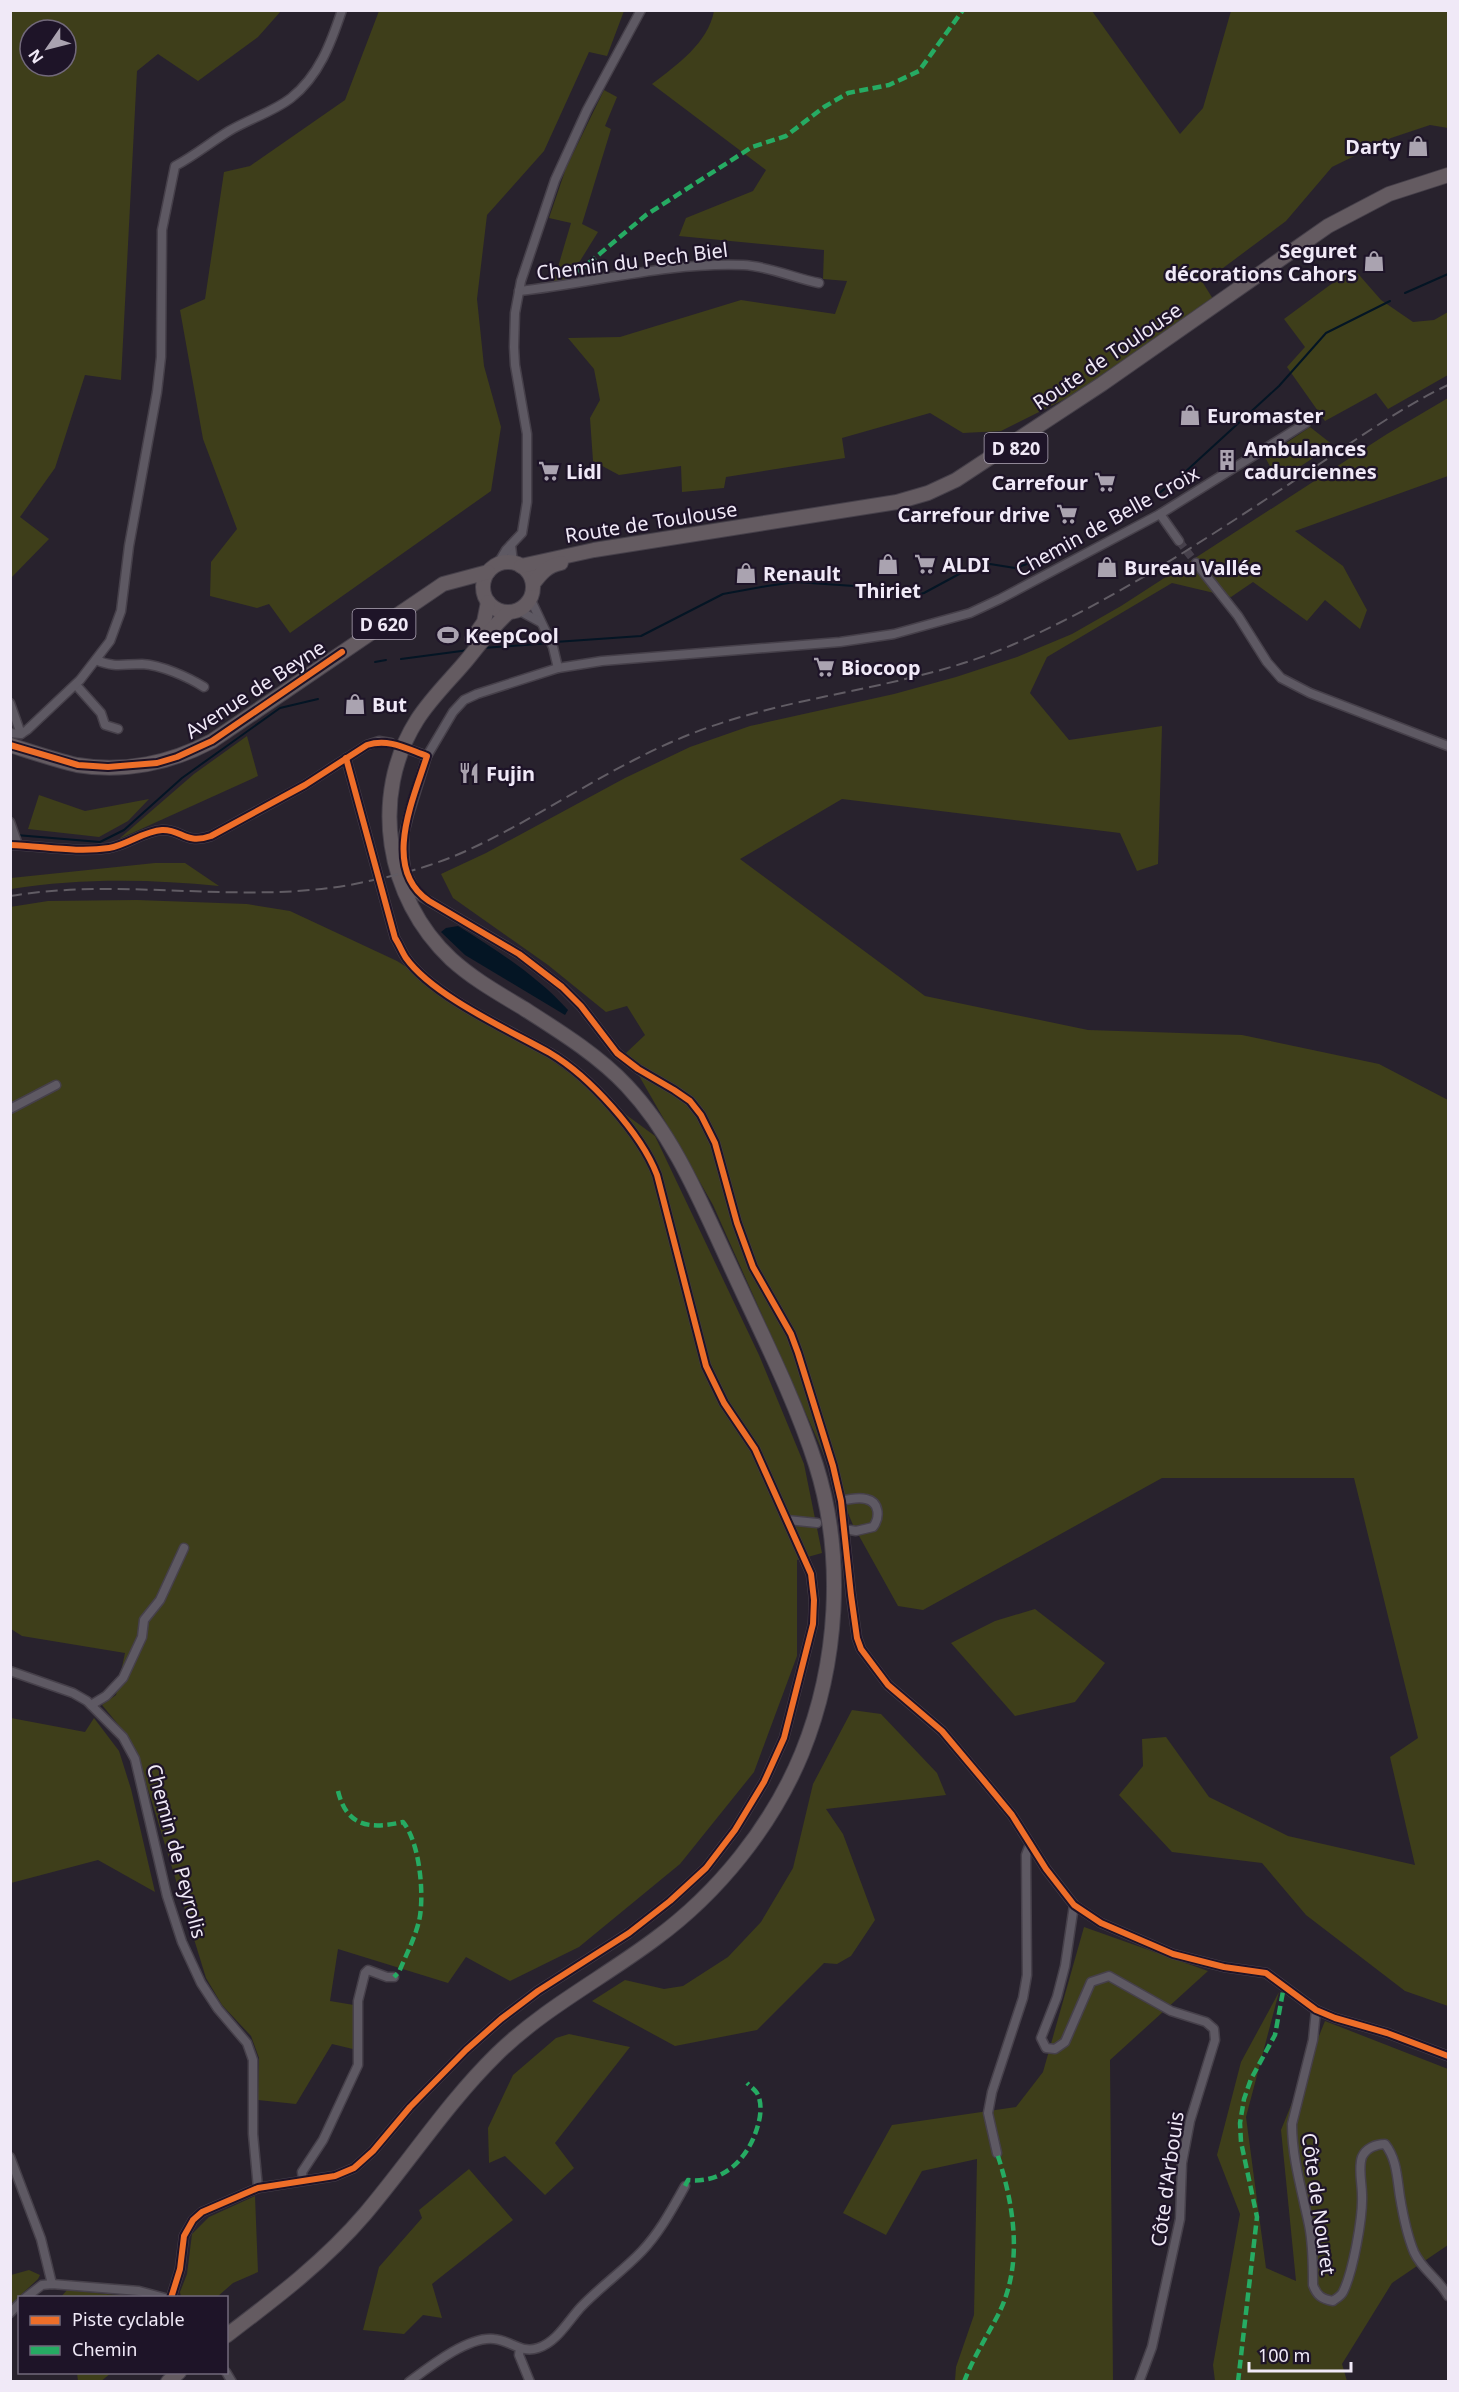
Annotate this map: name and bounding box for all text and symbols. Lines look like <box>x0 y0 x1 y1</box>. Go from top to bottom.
north arrow <box>18 18 78 78</box>
text: N <box>23 45 48 68</box>
place label: Darty <box>1345 133 1402 160</box>
shop icon: Darty <box>1406 134 1430 158</box>
street label: Chemin du Pech Biel <box>535 236 729 286</box>
place label: Seguret décorations Cahors <box>1164 237 1357 287</box>
shop icon: Seguret décorations Cahors <box>1362 249 1386 273</box>
street label: Route de Toulouse <box>1027 296 1187 416</box>
place label: Euromaster <box>1207 402 1323 429</box>
shop icon: Euromaster <box>1178 403 1202 427</box>
road number: D 820 <box>984 433 1048 463</box>
place label: Ambulances cadurciennes <box>1244 435 1377 485</box>
building icon: Ambulances cadurciennes <box>1215 448 1239 472</box>
place label: Lidl <box>566 458 602 485</box>
supermarket icon: Lidl <box>537 459 561 483</box>
street label: Chemin de Belle Croix <box>1010 459 1204 583</box>
place label: Carrefour <box>992 469 1088 496</box>
supermarket icon: Carrefour <box>1093 470 1117 494</box>
street label: Route de Toulouse <box>563 495 739 549</box>
place label: Carrefour drive <box>897 501 1050 528</box>
supermarket icon: Carrefour drive <box>1055 502 1079 526</box>
place label: ALDI <box>942 551 990 578</box>
shop icon: Thiriet <box>876 552 900 576</box>
supermarket icon: ALDI <box>913 552 937 576</box>
place label: Bureau Vallée <box>1124 554 1261 581</box>
shop icon: Bureau Vallée <box>1095 555 1119 579</box>
place label: Renault <box>763 560 841 587</box>
shop icon: Renault <box>734 561 758 585</box>
place label: Thiriet <box>855 577 921 604</box>
road number: D 620 <box>352 609 416 639</box>
place label: KeepCool <box>465 622 559 649</box>
sports icon: KeepCool <box>436 623 460 647</box>
street label: Avenue de Beyne <box>180 634 330 744</box>
place label: Biocoop <box>841 654 921 681</box>
supermarket icon: Biocoop <box>812 655 836 679</box>
place label: But <box>372 691 407 718</box>
shop icon: But <box>343 692 367 716</box>
place label: Fujin <box>486 760 535 787</box>
restaurant icon: Fujin <box>457 761 481 785</box>
street label: Chemin de Peyrolis <box>141 1761 213 1941</box>
street label: Côte d'Arbouis <box>1144 2110 1190 2248</box>
street label: Côte de Nouret <box>1296 2131 1342 2277</box>
legend <box>18 2296 228 2374</box>
text: Piste cyclable <box>72 2307 185 2331</box>
scale bar <box>1249 2335 1351 2373</box>
text: Chemin <box>72 2337 137 2361</box>
text: 100 m <box>1258 2343 1310 2367</box>

